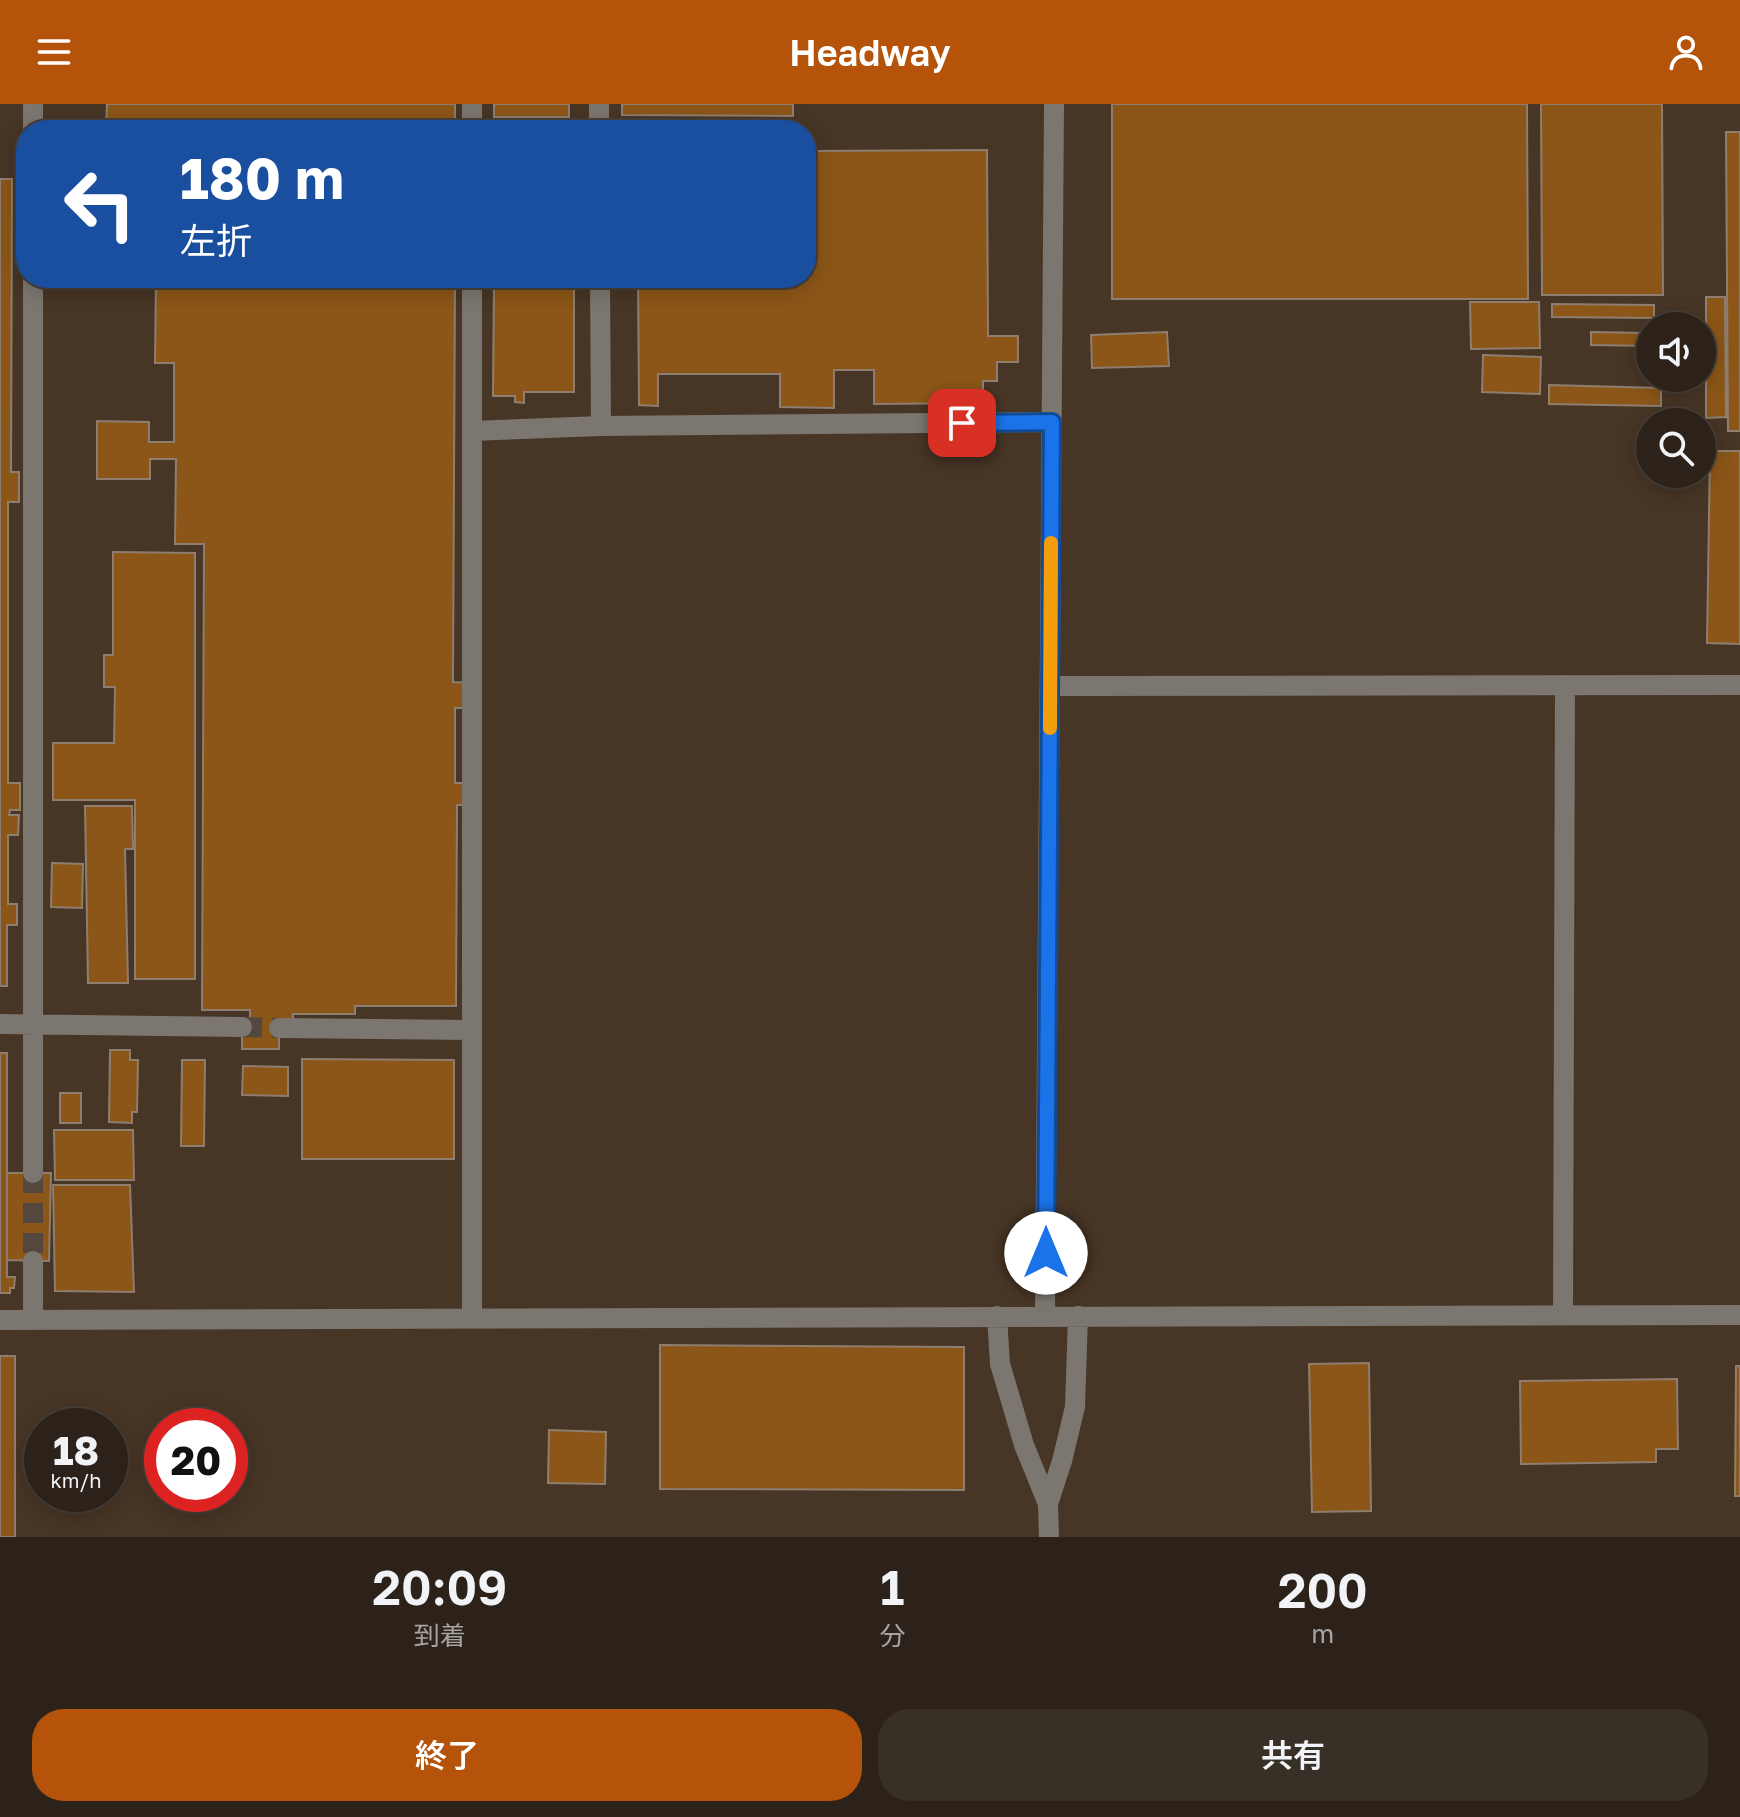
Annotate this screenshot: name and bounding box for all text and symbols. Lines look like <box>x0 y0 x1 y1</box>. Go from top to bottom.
icon: menu <box>32 30 76 74</box>
icon: person <box>1664 30 1708 74</box>
text: Headway <box>789 31 951 74</box>
text: 180 m <box>180 144 344 211</box>
icon: left <box>48 152 152 256</box>
text: 左折 <box>180 219 252 262</box>
map controls <box>1636 312 1716 488</box>
button: sound <box>1636 312 1716 392</box>
pin <box>928 389 996 457</box>
icon: arrive <box>940 401 984 445</box>
button: search <box>1636 408 1716 488</box>
position arrow <box>1004 1211 1088 1295</box>
speed limit sign: 20 <box>144 1408 248 1512</box>
text: 18 <box>53 1426 99 1474</box>
text: km/h <box>51 1468 101 1492</box>
text: 20:09 <box>372 1558 507 1616</box>
text: 1 <box>880 1558 905 1616</box>
text: 200 <box>1278 1561 1368 1619</box>
text: m <box>1311 1618 1334 1649</box>
text: 到着 <box>414 1620 466 1651</box>
text: 分 <box>879 1620 905 1651</box>
button: 終了 <box>32 1709 862 1801</box>
button: 共有 <box>878 1709 1708 1801</box>

